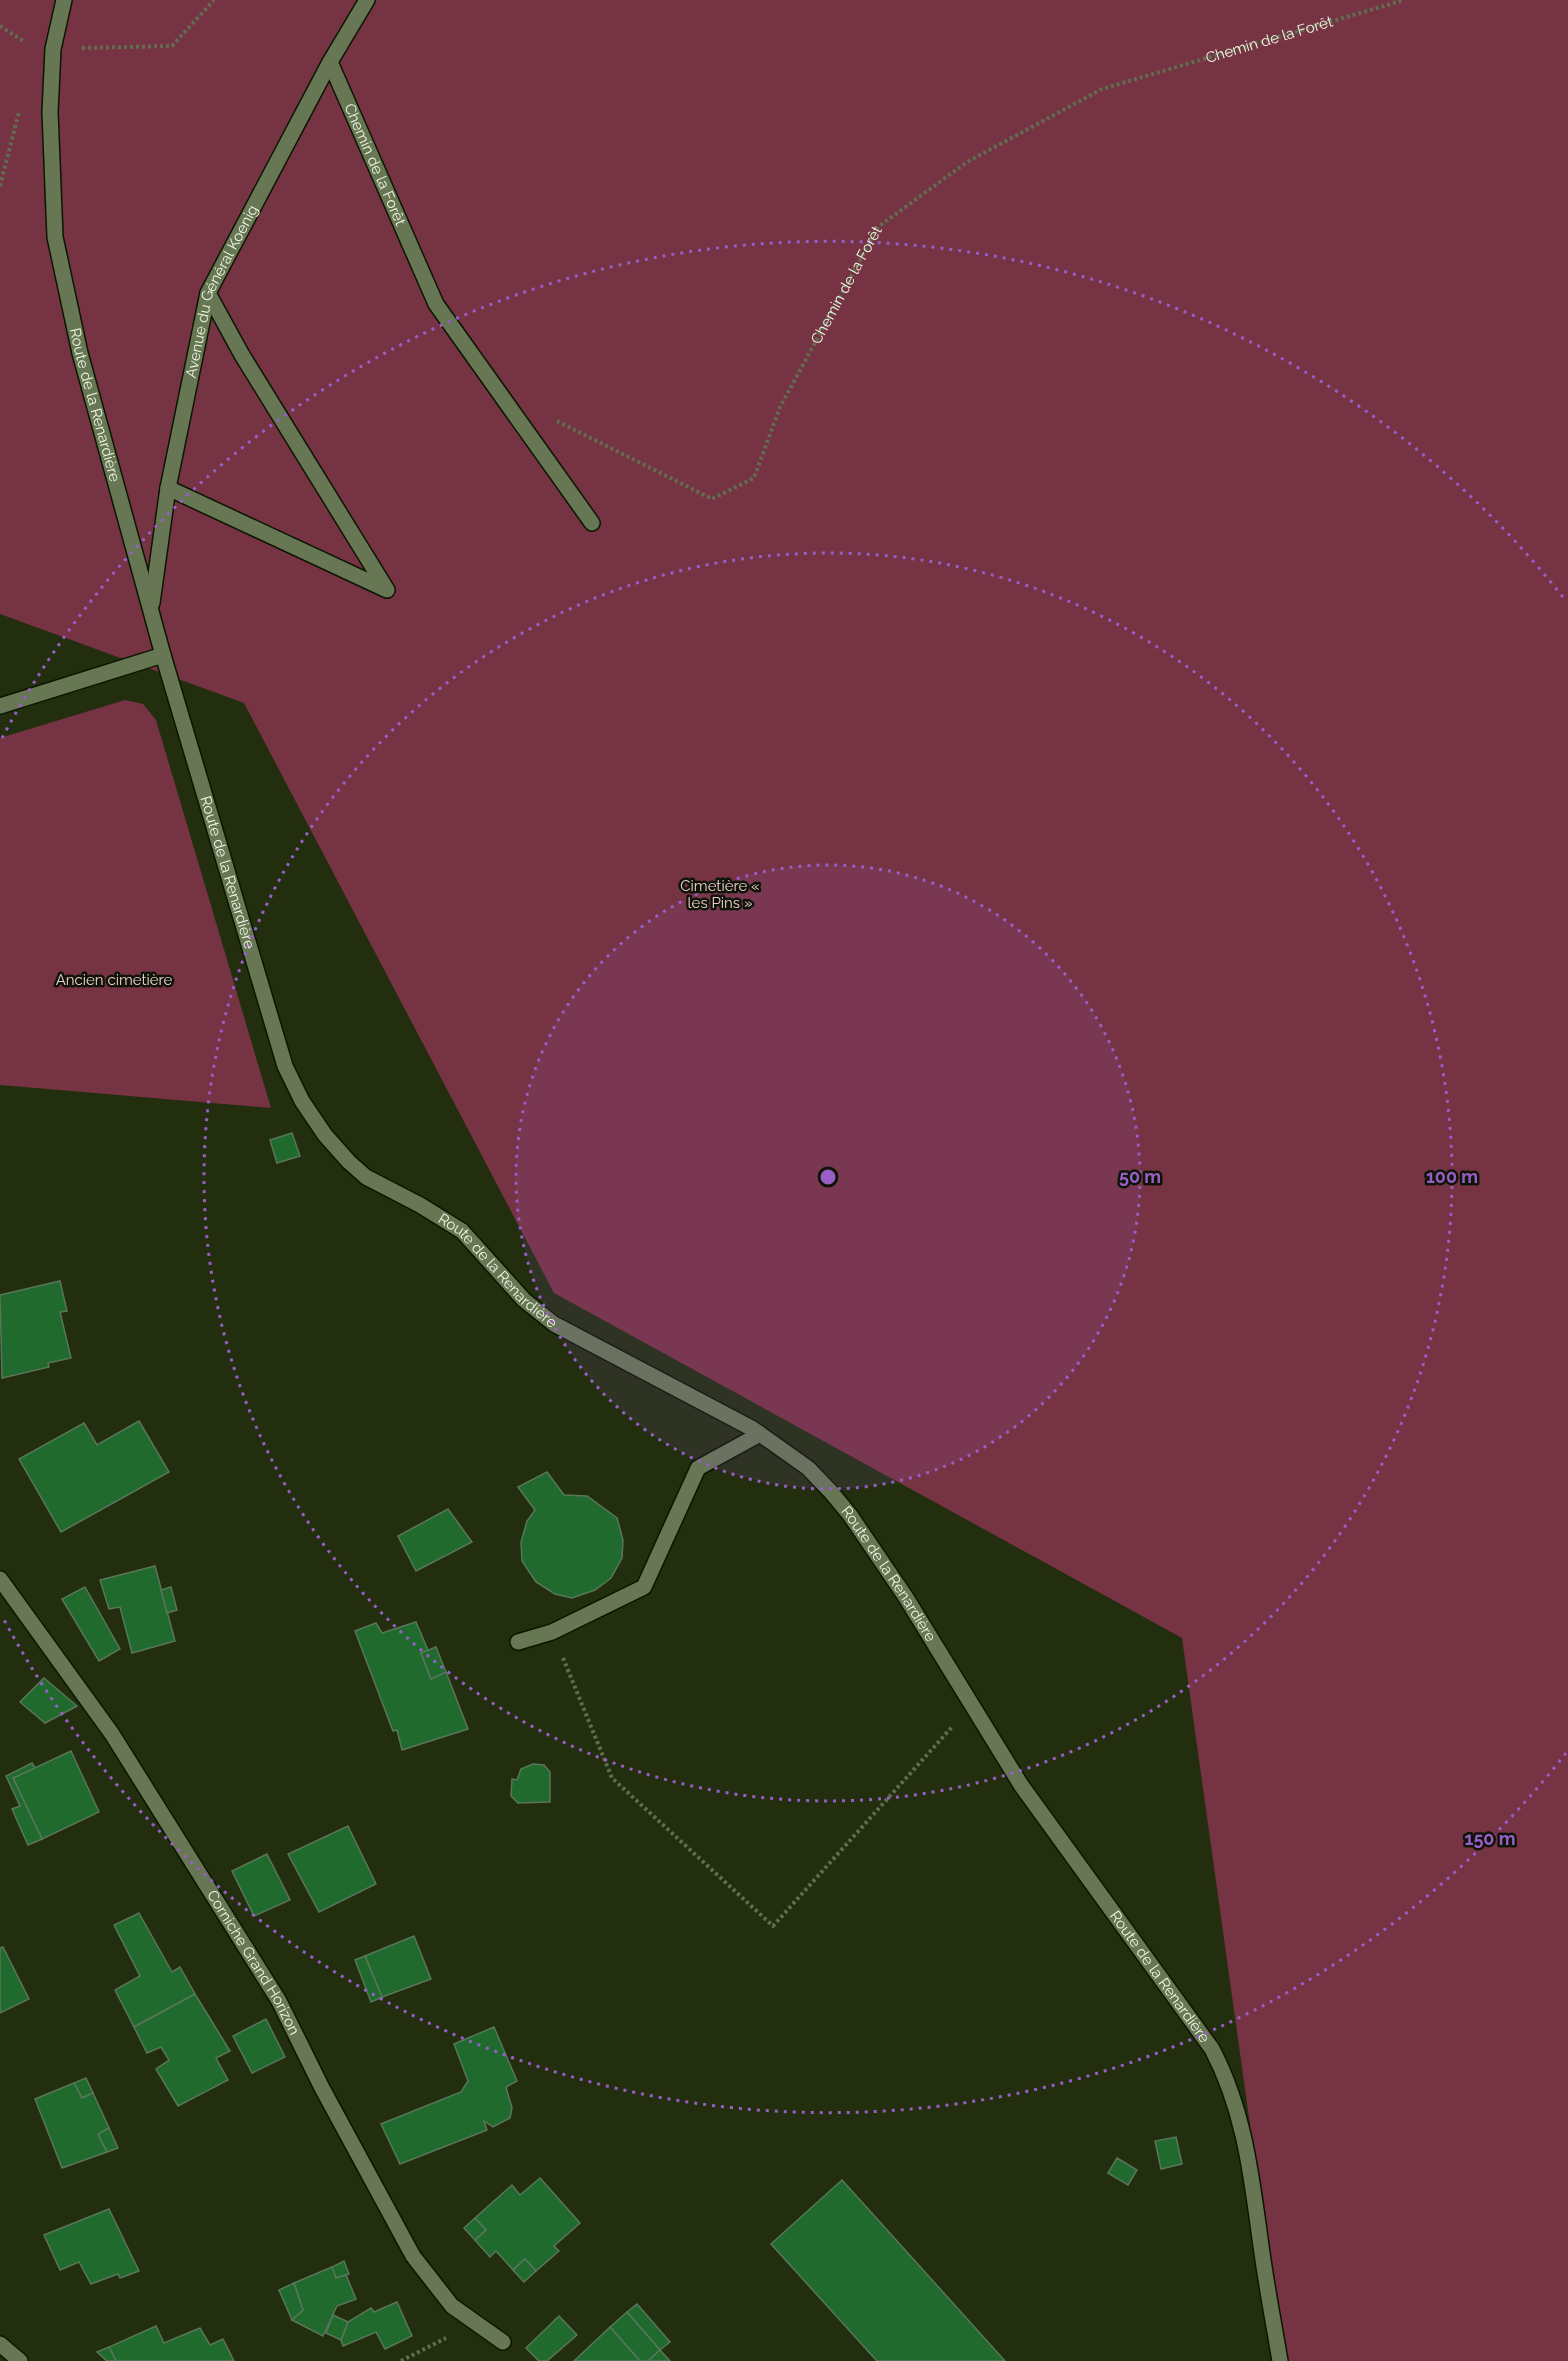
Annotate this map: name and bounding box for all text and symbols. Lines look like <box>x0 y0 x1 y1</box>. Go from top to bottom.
street label: Chemin de la Forêt <box>1203 12 1335 67</box>
street label: Chemin de la Forêt <box>340 101 410 229</box>
street label: Avenue du Général Koenig <box>182 202 262 380</box>
street label: Chemin de la Forêt <box>807 223 886 347</box>
street label: Route de la Renardière <box>66 326 124 484</box>
street label: Route de la Renardière <box>196 794 259 951</box>
park label: Cimetière « les Pins » <box>680 877 760 912</box>
park label: Ancien cimetière <box>56 971 173 989</box>
text: 50 m <box>1119 1166 1161 1187</box>
text: 100 m <box>1426 1166 1478 1187</box>
centre of rings <box>818 1167 838 1187</box>
street label: Route de la Renardière <box>435 1209 561 1332</box>
street label: Route de la Renardière <box>837 1502 940 1645</box>
text: 150 m <box>1465 1828 1516 1849</box>
street label: Corniche Grand Horizon <box>203 1887 303 2038</box>
street label: Route de la Renardière <box>1106 1907 1214 2046</box>

